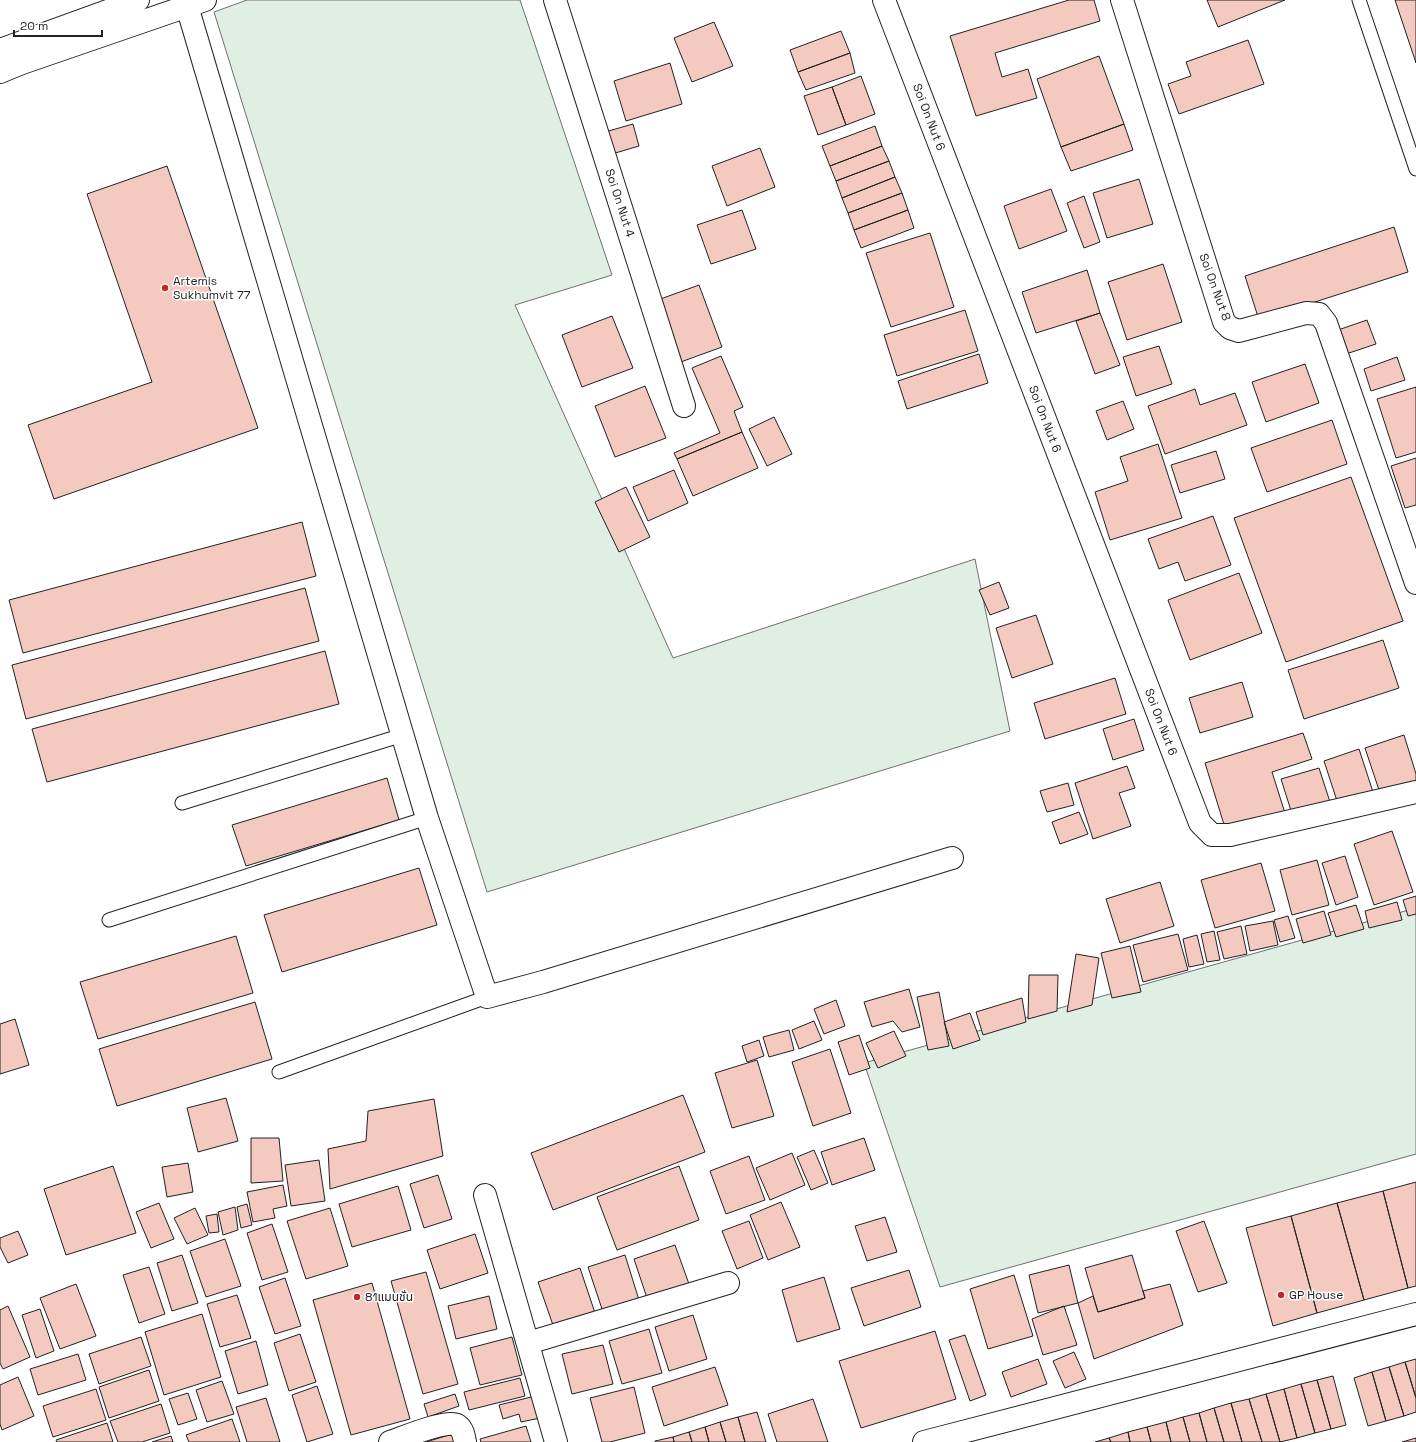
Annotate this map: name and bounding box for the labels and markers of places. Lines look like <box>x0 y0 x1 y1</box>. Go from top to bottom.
place label: Artemis Sukhumvit 77 <box>173 273 251 303</box>
marker: Artemis Sukhumvit 77 <box>160 283 170 293</box>
place label: GP House <box>1289 1287 1343 1303</box>
place label: 81แมนชั่น <box>365 1289 413 1305</box>
marker: GP House <box>1276 1290 1286 1300</box>
marker: 81แมนชั่น <box>352 1292 362 1302</box>

